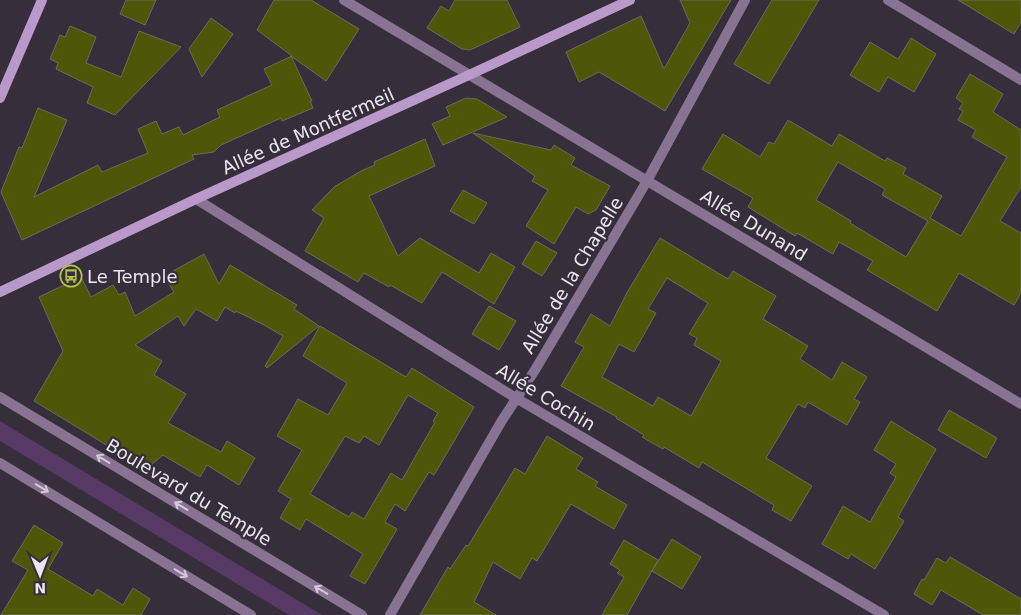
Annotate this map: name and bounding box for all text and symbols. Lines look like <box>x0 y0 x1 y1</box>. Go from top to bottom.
street label: Allée de Montfermeil <box>219 83 397 179</box>
street label: Allée Dunand <box>697 185 811 265</box>
street label: Allée de la Chapelle <box>517 193 627 357</box>
bus stop icon: Le Temple <box>59 264 83 288</box>
place label: Le Temple <box>87 266 178 287</box>
street label: Allée Cochin <box>493 359 599 435</box>
street label: Boulevard du Temple <box>102 434 276 550</box>
one-way arrow <box>97 454 111 464</box>
one-way arrow <box>34 484 48 494</box>
one-way arrow <box>175 501 189 511</box>
north arrow <box>15 550 65 600</box>
one-way arrow <box>173 568 187 578</box>
text: N <box>34 580 46 596</box>
one-way arrow <box>314 584 328 594</box>

